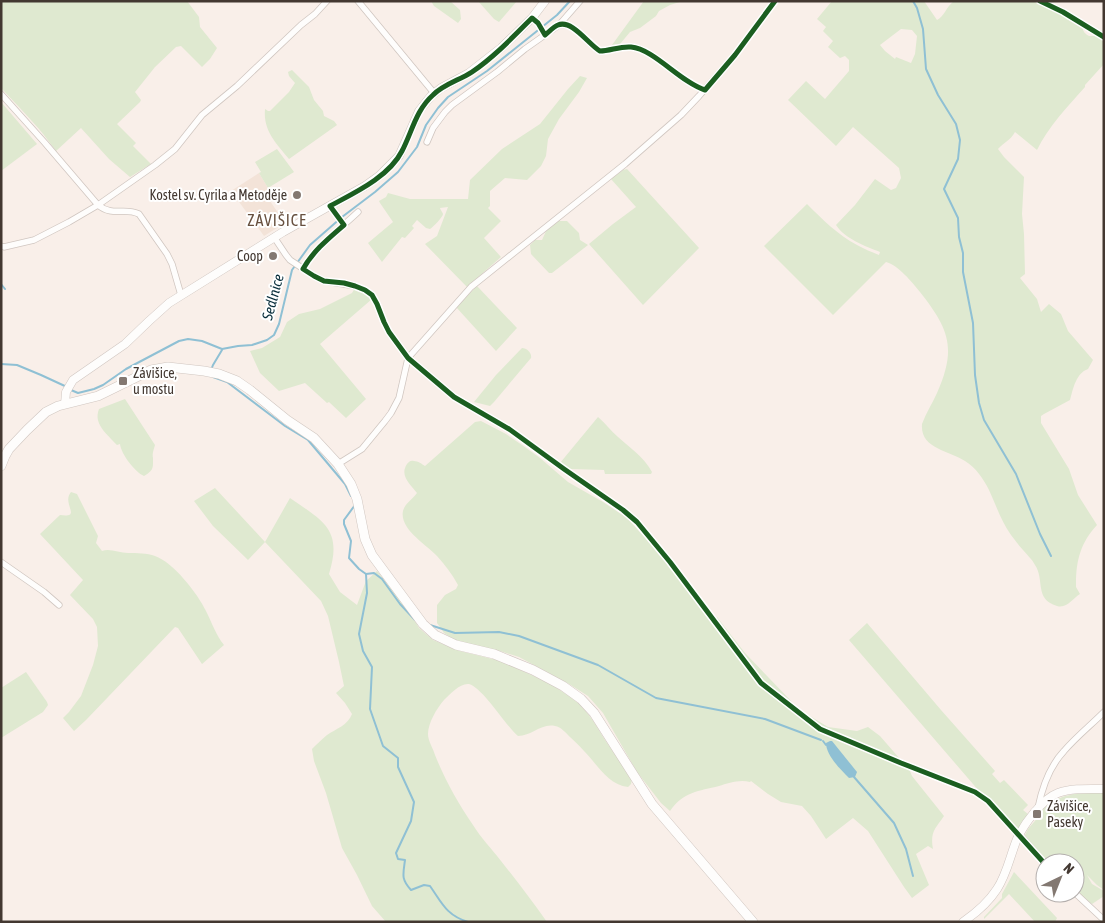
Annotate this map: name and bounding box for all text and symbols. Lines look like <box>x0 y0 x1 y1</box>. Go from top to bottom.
place label: Kostel sv. Cyrila a Metoděje <box>150 187 287 203</box>
marker: Kostel sv. Cyrila a Metoděje <box>291 189 303 201</box>
district label: ZÁVIŠICE <box>247 211 307 229</box>
place label: Coop <box>237 248 263 264</box>
marker: Coop <box>267 250 279 262</box>
water label: Sedlnice <box>258 272 287 323</box>
place label: Závišice, u mostu <box>133 365 177 397</box>
marker: Závišice, u mostu <box>117 375 129 387</box>
place label: Závišice, Paseky <box>1047 798 1091 830</box>
marker: Závišice, Paseky <box>1031 808 1043 820</box>
north arrow <box>1035 853 1085 903</box>
text: N <box>1060 860 1077 877</box>

